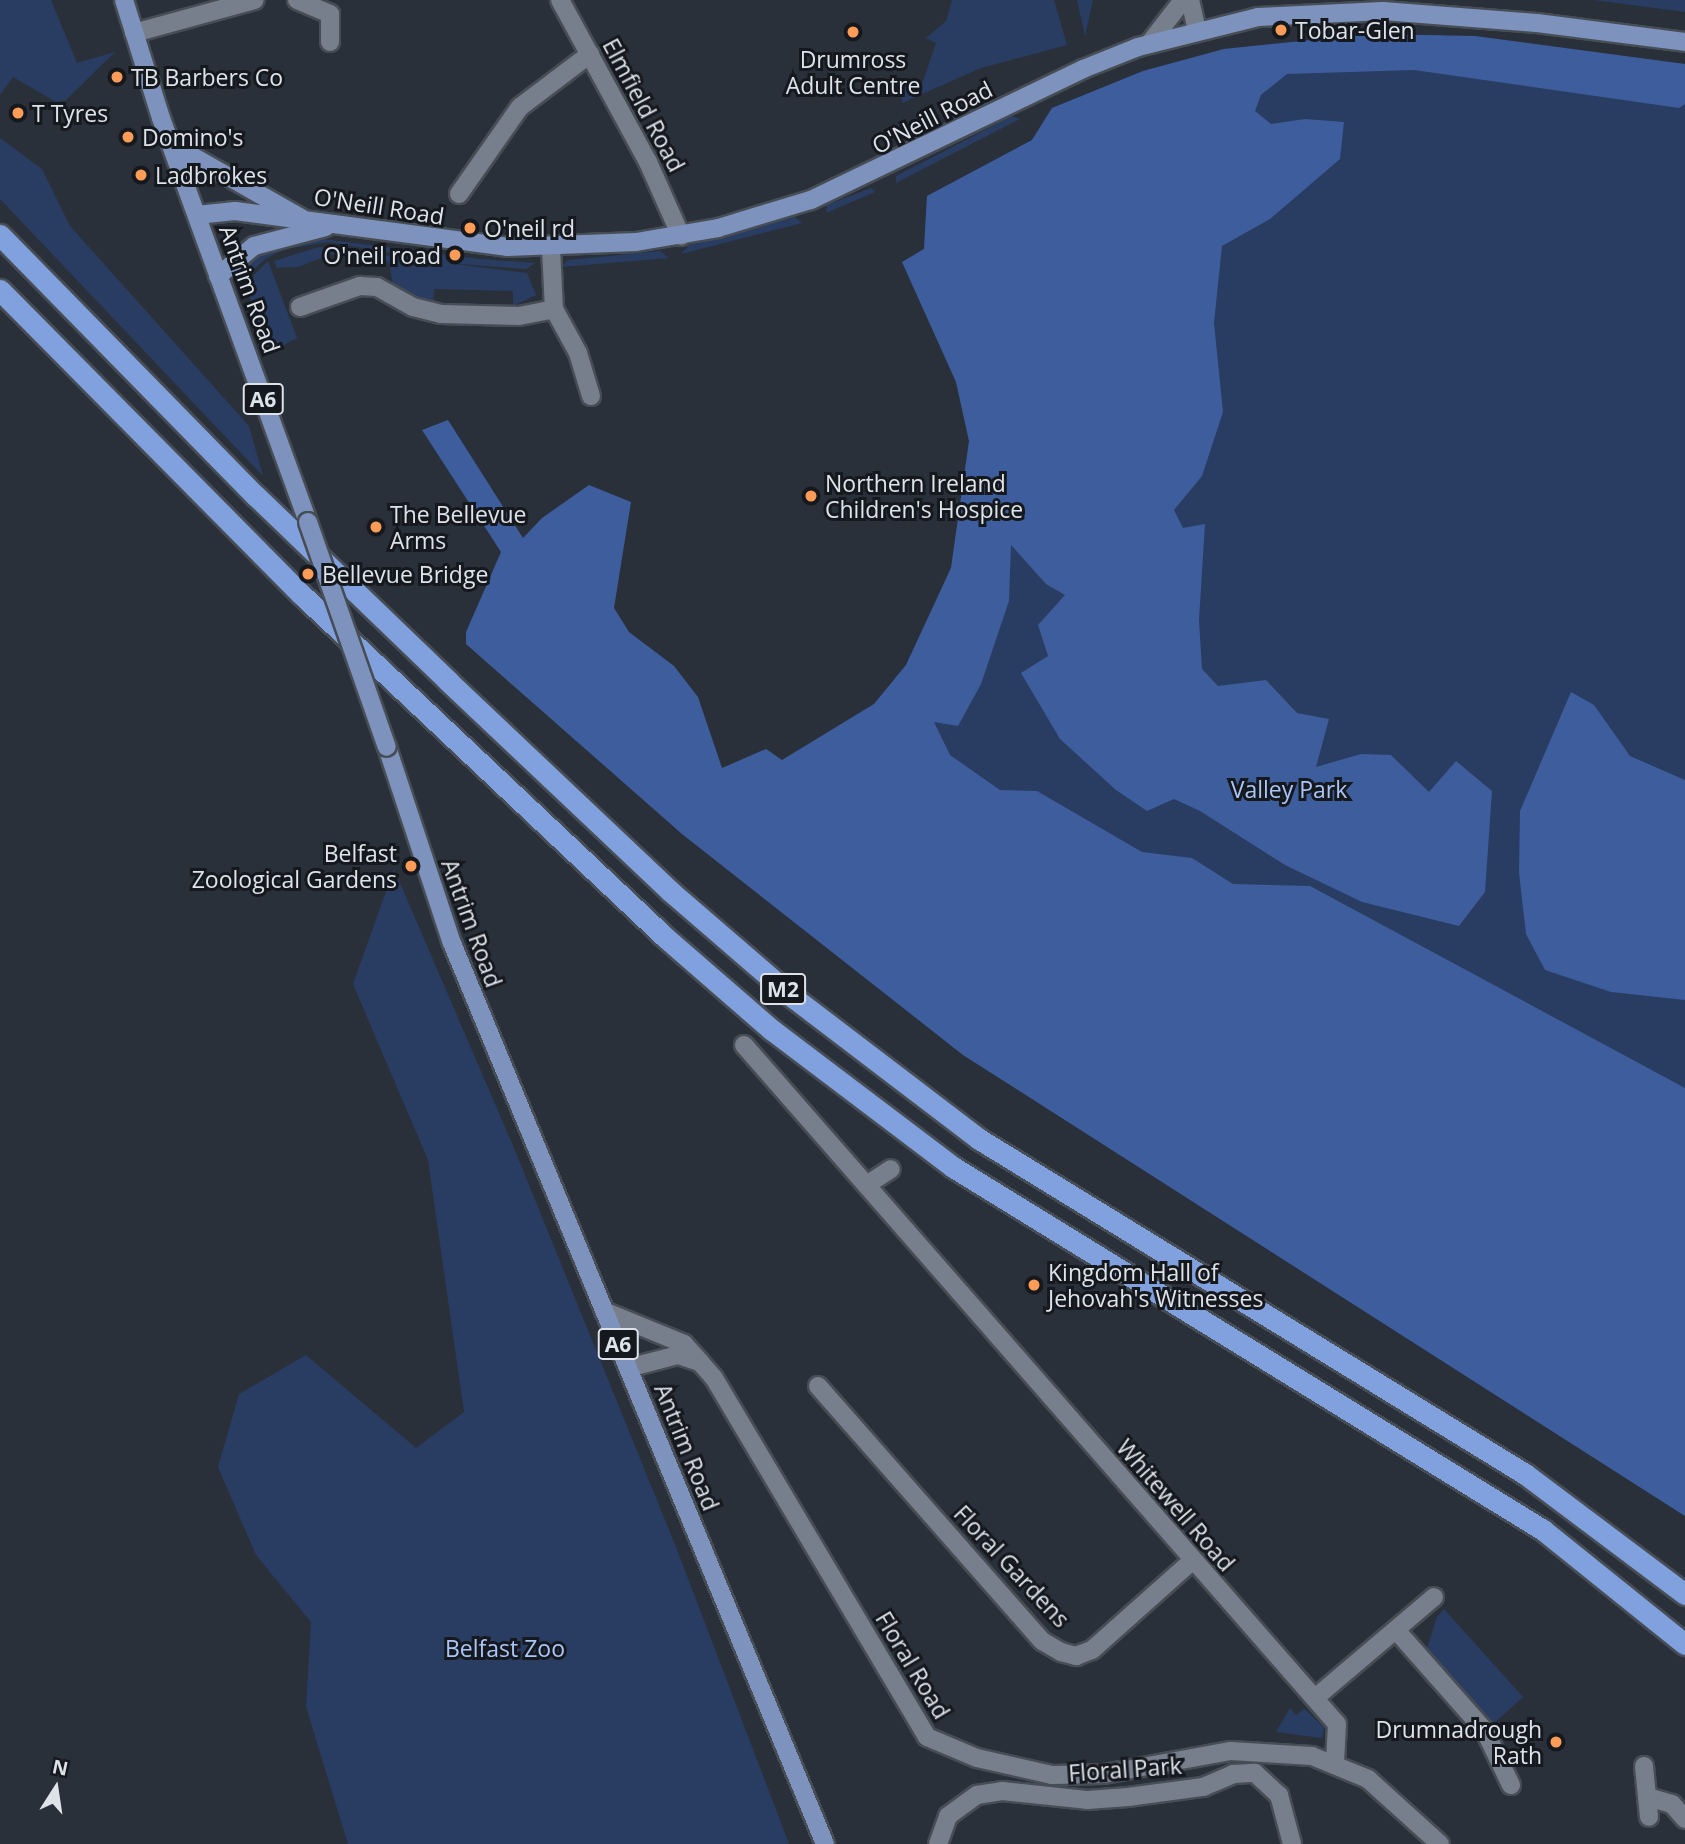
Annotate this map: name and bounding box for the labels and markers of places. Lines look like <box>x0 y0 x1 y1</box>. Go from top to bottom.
place label: Tobar-Glen <box>1295 16 1415 44</box>
marker: Drumross Adult Centre <box>843 22 863 42</box>
marker: Tobar-Glen <box>1273 22 1289 38</box>
place label: Drumross Adult Centre <box>786 45 920 99</box>
place label: TB Barbers Co <box>131 63 283 91</box>
marker: TB Barbers Co <box>109 69 125 85</box>
place label: T Tyres <box>32 99 108 127</box>
marker: T Tyres <box>10 105 26 121</box>
place label: Domino's <box>142 123 244 151</box>
marker: Domino's <box>120 129 136 145</box>
place label: Ladbrokes <box>155 161 267 189</box>
marker: Ladbrokes <box>133 167 149 183</box>
place label: O'neil rd <box>484 214 575 242</box>
marker: O'neil rd <box>462 220 478 236</box>
place label: O'neil road <box>323 241 441 269</box>
marker: O'neil road <box>447 247 463 263</box>
place label: Northern Ireland Children's Hospice <box>825 469 1023 523</box>
marker: Northern Ireland Children's Hospice <box>803 488 819 504</box>
place label: The Bellevue Arms <box>390 500 526 554</box>
marker: The Bellevue Arms <box>368 519 384 535</box>
place label: Bellevue Bridge <box>322 560 488 588</box>
marker: Bellevue Bridge <box>300 566 316 582</box>
place label: Belfast Zoological Gardens <box>192 839 397 893</box>
marker: Belfast Zoological Gardens <box>403 858 419 874</box>
place label: Kingdom Hall of Jehovah's Witnesses <box>1048 1258 1263 1312</box>
marker: Kingdom Hall of Jehovah's Witnesses <box>1026 1277 1042 1293</box>
place label: Drumnadrough Rath <box>1376 1715 1542 1769</box>
marker: Drumnadrough Rath <box>1548 1734 1564 1750</box>

